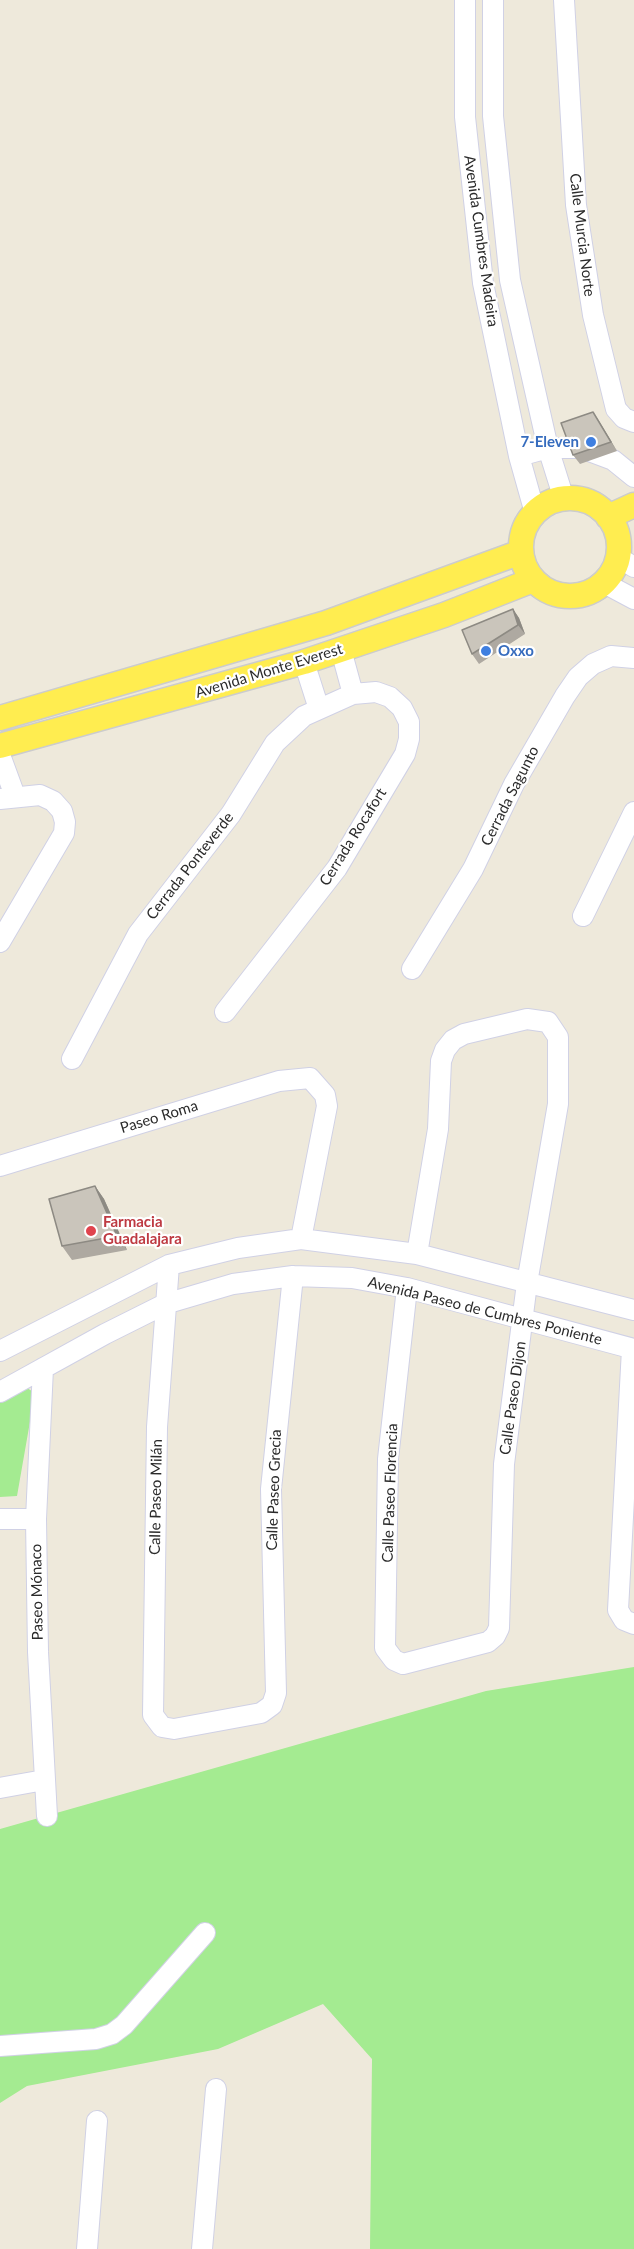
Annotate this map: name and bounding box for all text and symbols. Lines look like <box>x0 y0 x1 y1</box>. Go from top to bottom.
street label: Avenida Cumbres Madeira <box>460 154 502 328</box>
street label: Calle Murcia Norte <box>566 172 598 298</box>
place label: 7-Eleven <box>520 433 579 451</box>
marker: 7-Eleven <box>584 435 598 449</box>
street label: Avenida Monte Everest <box>193 640 345 702</box>
place label: Oxxo <box>498 642 534 660</box>
marker: Oxxo <box>479 644 493 658</box>
street label: Cerrada Sagunto <box>477 743 543 849</box>
street label: Cerrada Rocafort <box>316 785 390 889</box>
street label: Cerrada Ponteverde <box>143 809 237 923</box>
street label: Paseo Roma <box>118 1097 200 1137</box>
place label: Farmacia Guadalajara <box>103 1213 182 1248</box>
marker: Farmacia Guadalajara <box>84 1224 98 1238</box>
street label: Avenida Paseo de Cumbres Poniente <box>366 1273 604 1349</box>
street label: Calle Paseo Dijon <box>496 1340 530 1456</box>
street label: Calle Paseo Florencia <box>379 1423 401 1563</box>
street label: Calle Paseo Grecia <box>263 1429 285 1551</box>
street label: Calle Paseo Milán <box>146 1439 166 1555</box>
street label: Paseo Mónaco <box>27 1544 47 1640</box>

